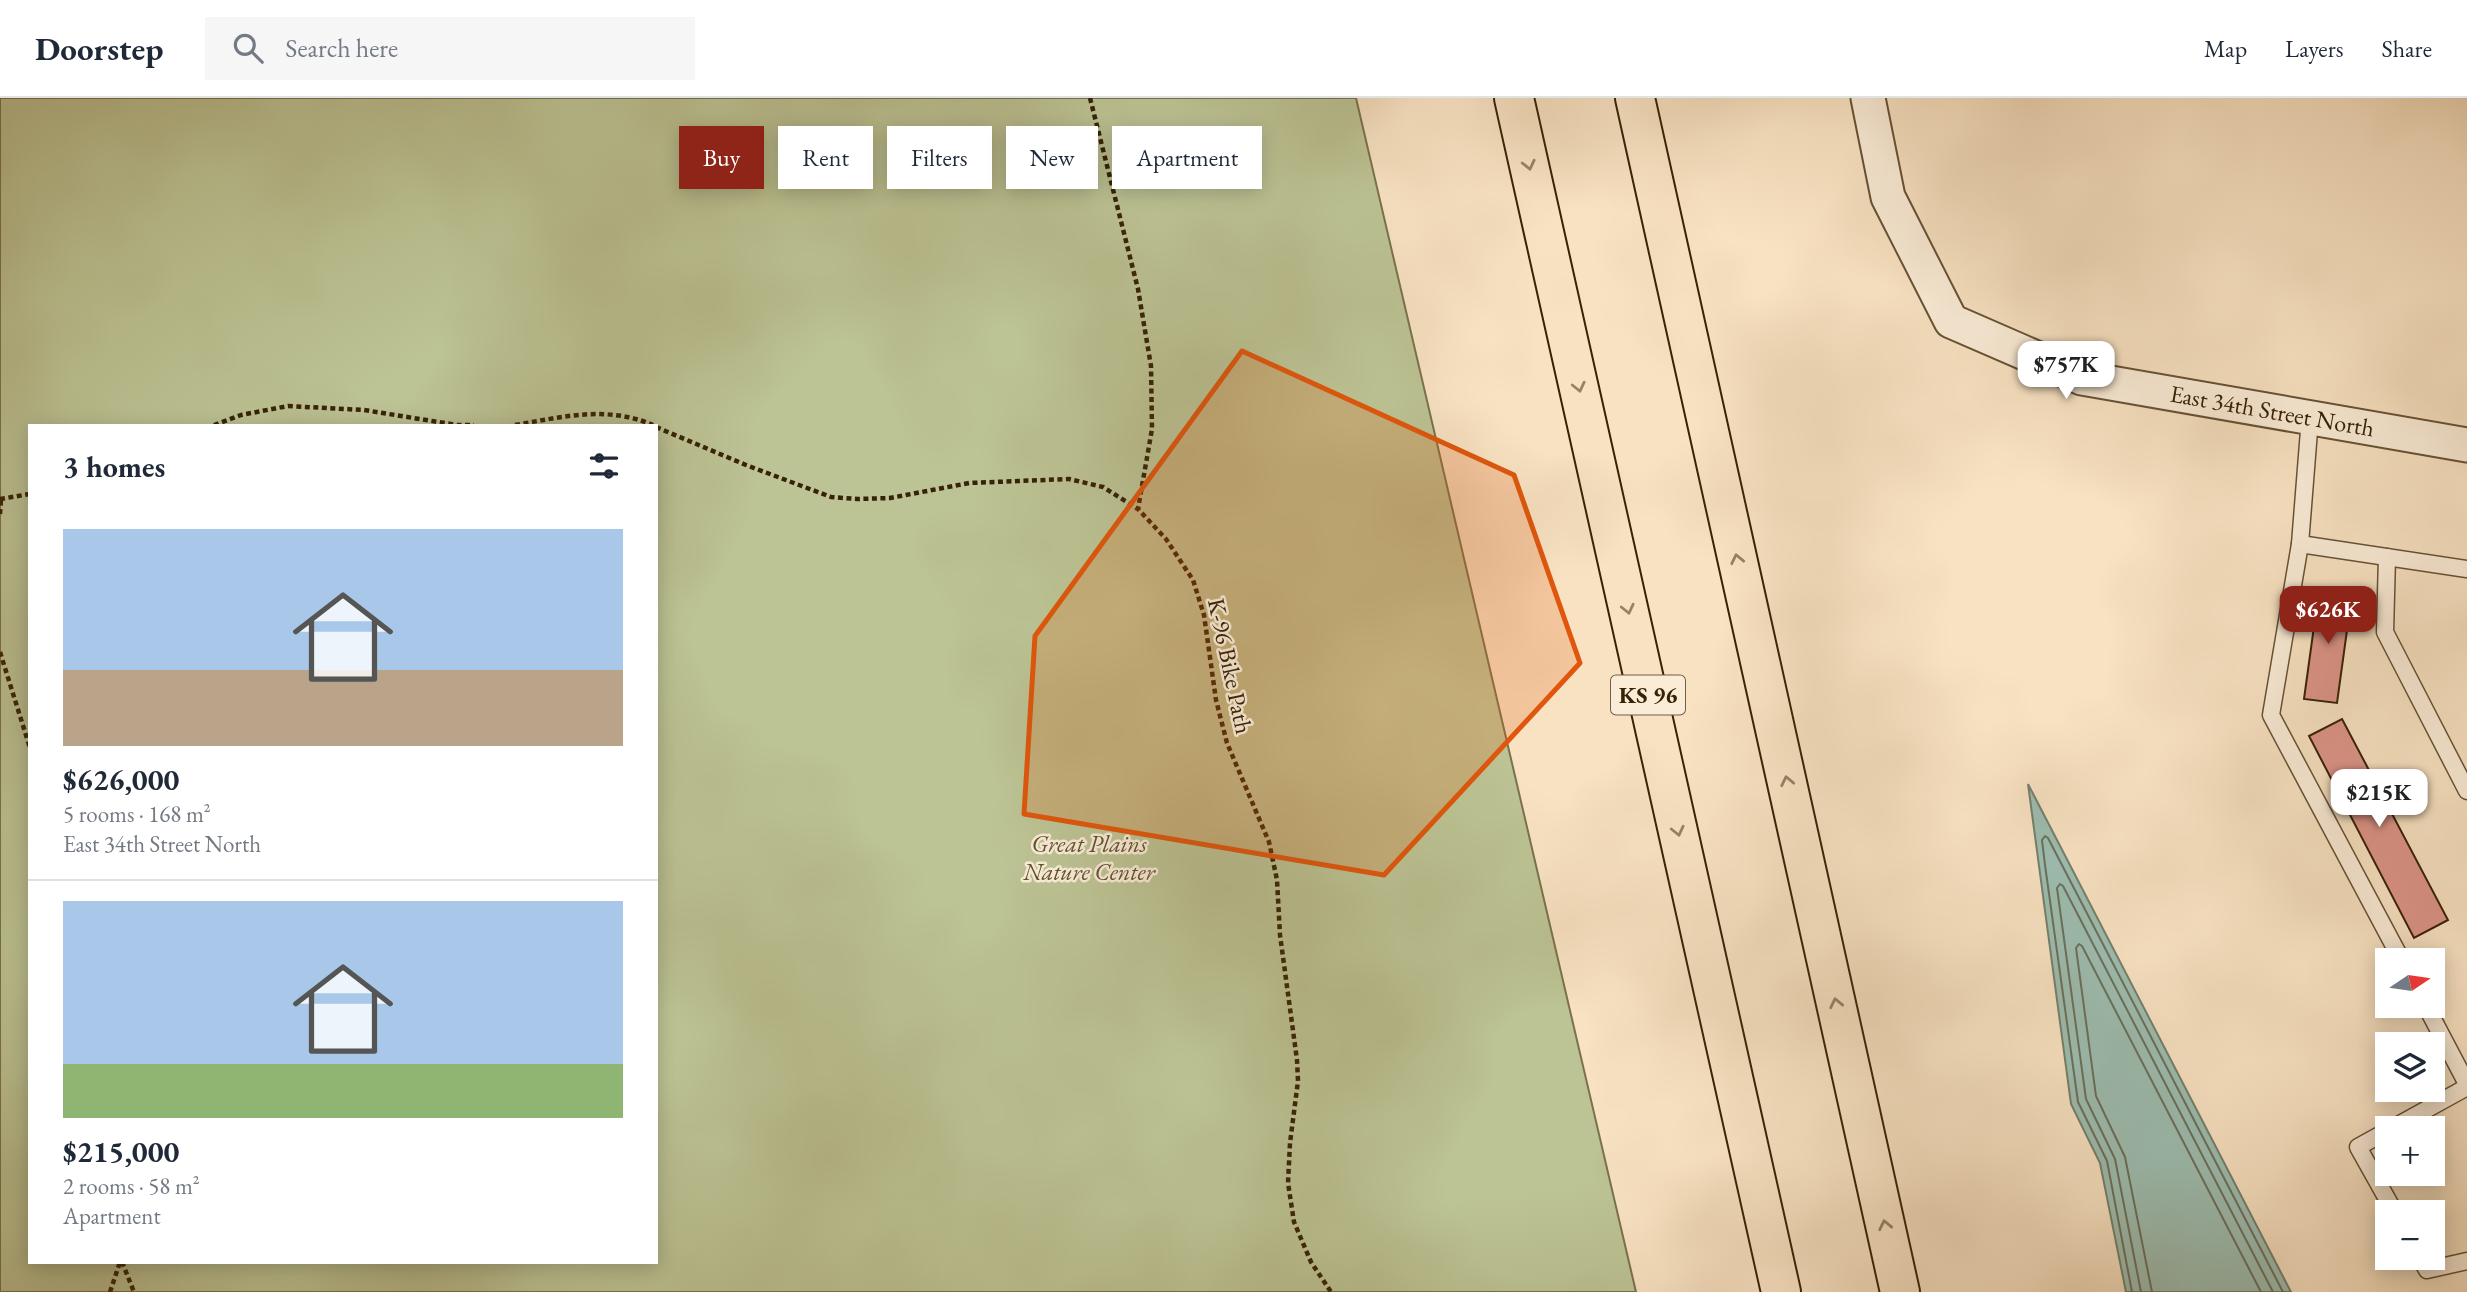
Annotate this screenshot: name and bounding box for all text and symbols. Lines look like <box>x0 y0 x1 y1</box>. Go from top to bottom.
search box <box>205 17 695 80</box>
text: Doorstep <box>35 27 163 70</box>
icon: search <box>229 29 267 67</box>
text: Search here <box>285 31 398 65</box>
text: Map <box>2204 33 2247 64</box>
text: Layers <box>2285 33 2344 64</box>
text: Share <box>2382 33 2432 64</box>
chip: Buy <box>679 126 764 189</box>
chip: Rent <box>778 126 873 189</box>
chip: Filters <box>887 126 992 189</box>
chip: New <box>1006 126 1098 189</box>
chip: Apartment <box>1112 126 1262 189</box>
one-way arrow <box>1521 159 1535 171</box>
pin: $757K <box>2017 342 2115 401</box>
text: $757K <box>2034 349 2098 379</box>
street label: East 34th Street North <box>2168 378 2377 444</box>
one-way arrow <box>1570 381 1585 393</box>
text: 3 homes <box>63 447 165 486</box>
icon: filters <box>585 447 623 485</box>
one-way arrow <box>1731 553 1746 565</box>
icon: home <box>280 574 406 700</box>
pin: $626K <box>2279 587 2377 646</box>
text: $626K <box>2296 594 2360 624</box>
street label: K-96 Bike Path <box>1201 595 1260 736</box>
one-way arrow <box>1620 603 1635 615</box>
road number: KS 96 <box>1611 676 1685 715</box>
text: $626,000 <box>63 760 179 799</box>
pin: $215K <box>2330 770 2428 829</box>
one-way arrow <box>1780 775 1795 787</box>
text: $215K <box>2347 777 2411 807</box>
text: 5 rooms · 168 m² <box>63 799 211 829</box>
one-way arrow <box>1670 825 1684 837</box>
park label: Great Plains Nature Center <box>1022 828 1157 887</box>
text: East 34th Street North <box>63 829 261 859</box>
icon: home <box>280 946 406 1072</box>
north arrow <box>2375 948 2445 1018</box>
map controls <box>2375 948 2445 1270</box>
one-way arrow <box>1830 997 1844 1009</box>
button: layers <box>2375 1032 2445 1102</box>
button: + <box>2375 1116 2445 1186</box>
text: $215,000 <box>63 1132 179 1171</box>
text: 2 rooms · 58 m² <box>63 1171 200 1201</box>
button: − <box>2375 1200 2445 1270</box>
text: Apartment <box>63 1201 161 1231</box>
one-way arrow <box>1879 1219 1894 1231</box>

